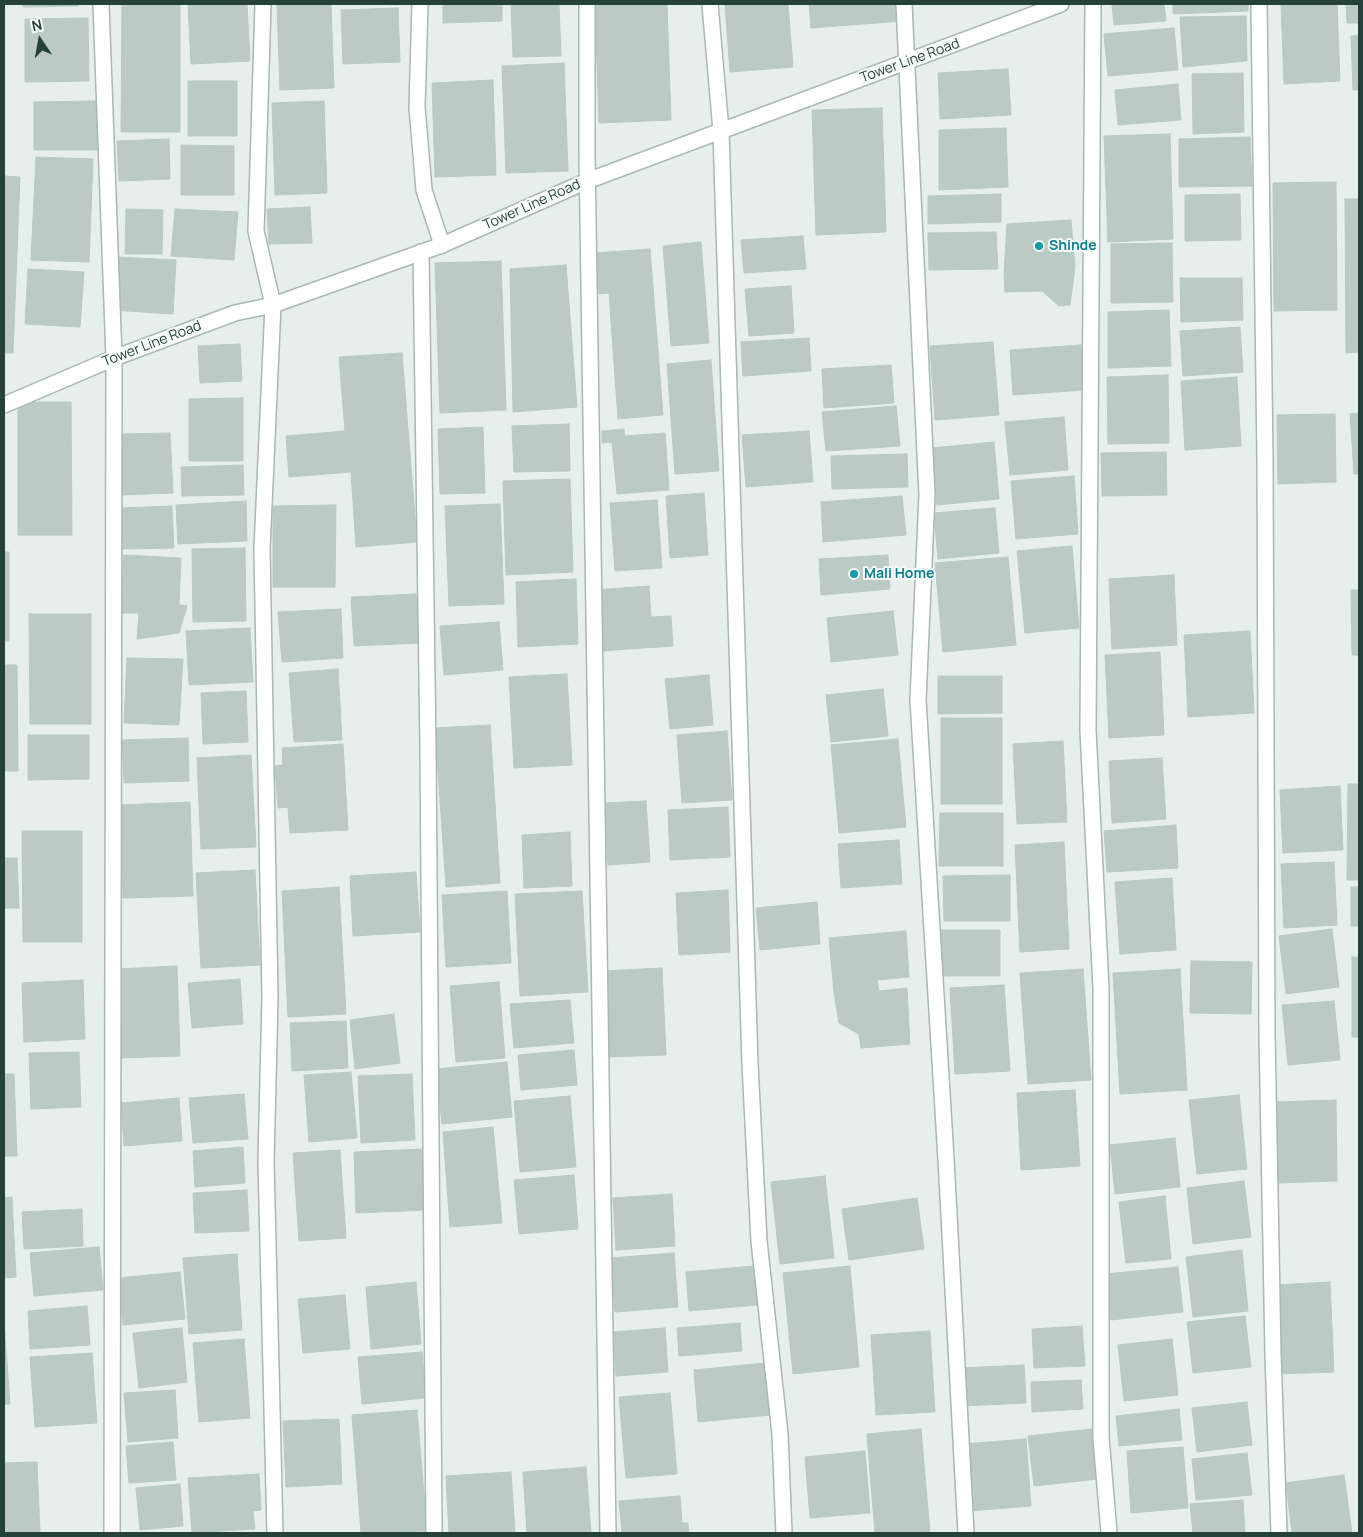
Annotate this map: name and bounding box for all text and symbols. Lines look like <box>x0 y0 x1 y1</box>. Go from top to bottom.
north arrow <box>15 15 65 65</box>
text: N <box>30 15 44 35</box>
street label: Tower Line Road <box>858 35 962 87</box>
street label: Tower Line Road <box>481 176 583 234</box>
place label: Shinde <box>1049 238 1097 254</box>
marker: Shinde <box>1033 240 1045 252</box>
street label: Tower Line Road <box>100 317 204 371</box>
place label: Mali Home <box>864 566 934 582</box>
marker: Mali Home <box>848 568 860 580</box>

